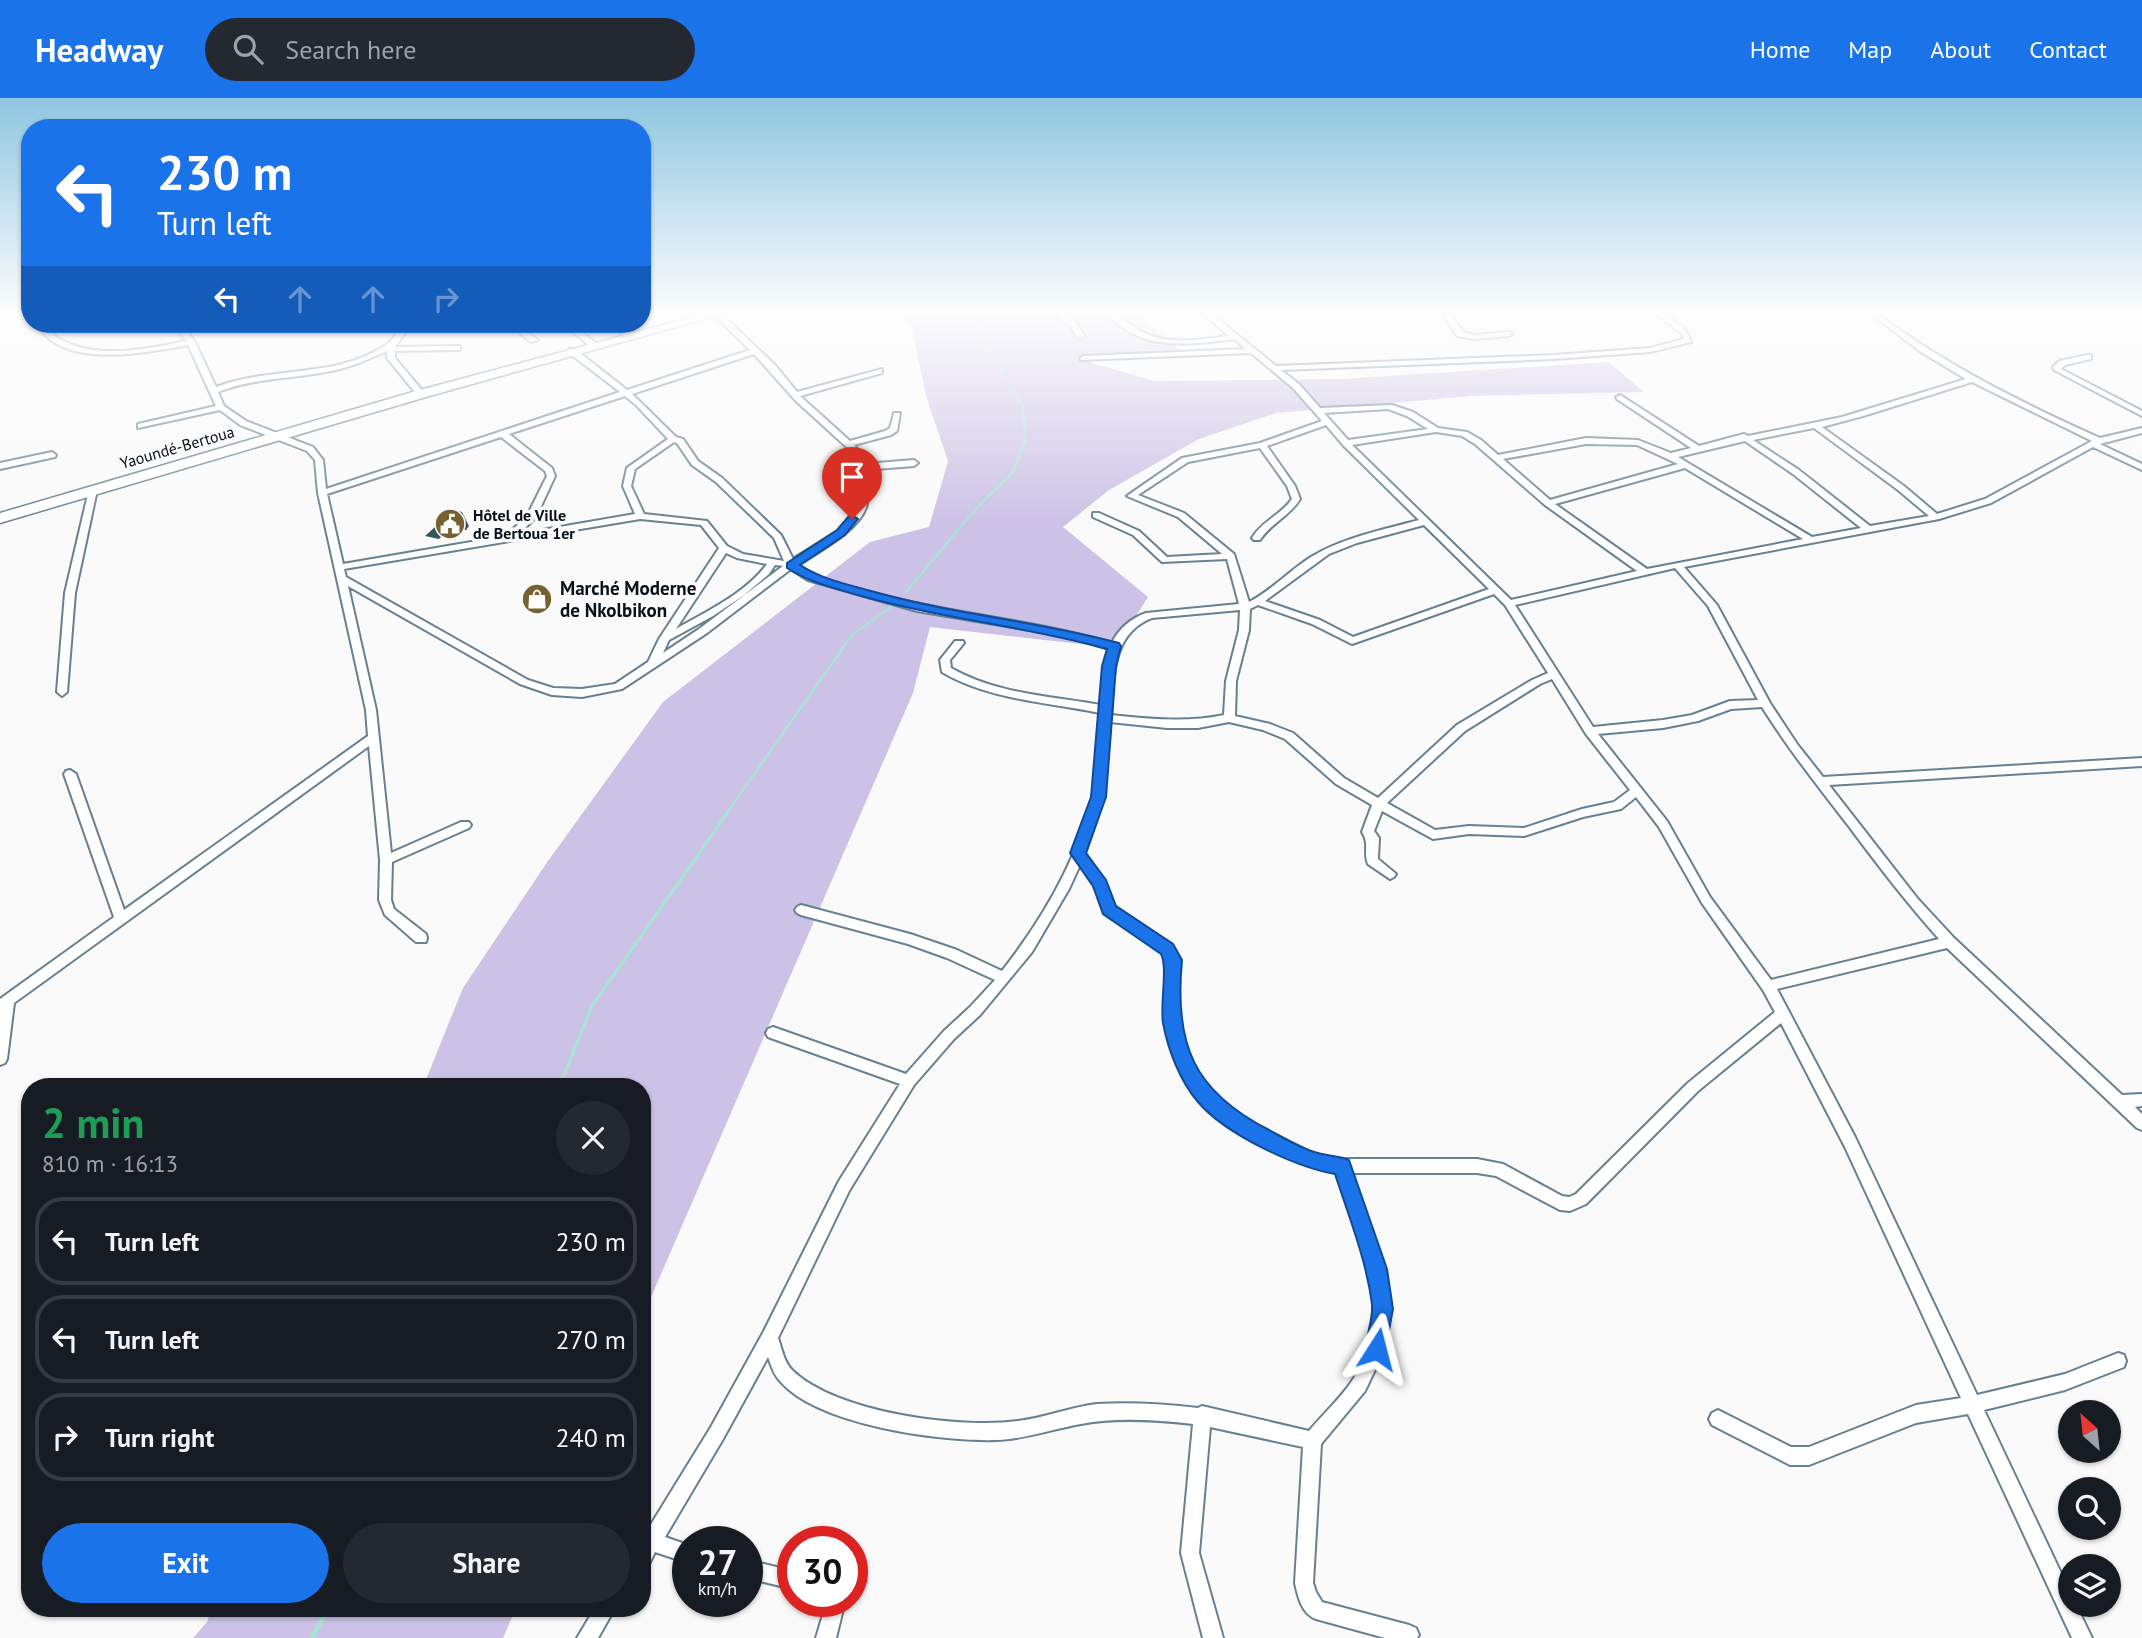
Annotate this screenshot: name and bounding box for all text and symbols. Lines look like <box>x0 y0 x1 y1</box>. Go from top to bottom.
search box <box>205 18 695 81</box>
text: Headway <box>35 28 163 71</box>
icon: search <box>229 30 267 68</box>
text: Search here <box>285 33 416 66</box>
text: Home <box>1750 34 1810 65</box>
text: Map <box>1848 34 1892 65</box>
text: About <box>1930 34 1991 65</box>
text: Contact <box>2029 34 2107 65</box>
text: 230 m <box>157 140 292 204</box>
icon: left <box>42 147 133 238</box>
text: Turn left <box>157 202 272 244</box>
icon: left <box>208 280 246 318</box>
icon: ahead <box>281 280 319 318</box>
icon: ahead <box>354 280 392 318</box>
icon: right <box>427 280 465 318</box>
street label: Yaoundé-Bertoua <box>118 421 236 473</box>
pin <box>822 447 882 519</box>
icon: arrive <box>833 458 871 496</box>
place label: Hôtel de Ville de Bertoua 1er <box>473 505 575 543</box>
public building icon: Hôtel de Ville de Bertoua 1er <box>433 507 467 541</box>
place label: Marché Moderne de Nkolbikon <box>560 576 696 622</box>
shop icon: Marché Moderne de Nkolbikon <box>520 582 554 616</box>
text: 2 min <box>42 1095 144 1150</box>
button: close <box>556 1101 630 1175</box>
text: 810 m · 16:13 <box>42 1149 178 1178</box>
icon: left <box>46 1222 84 1260</box>
text: Turn left <box>105 1225 199 1258</box>
text: 230 m <box>555 1225 626 1258</box>
position arrow <box>1340 1312 1414 1386</box>
icon: left <box>46 1320 84 1358</box>
text: Turn left <box>105 1323 199 1356</box>
text: 270 m <box>555 1323 626 1356</box>
north arrow <box>2058 1400 2121 1463</box>
map controls <box>2058 1400 2121 1617</box>
icon: right <box>46 1418 84 1456</box>
text: Turn right <box>105 1421 214 1454</box>
text: 240 m <box>555 1421 626 1454</box>
button: search <box>2058 1477 2121 1540</box>
button: Exit <box>42 1523 329 1603</box>
button: Share <box>343 1523 630 1603</box>
speed limit sign: 30 <box>777 1526 868 1617</box>
text: 27 <box>698 1539 737 1585</box>
button: layers <box>2058 1554 2121 1617</box>
text: km/h <box>698 1577 737 1600</box>

